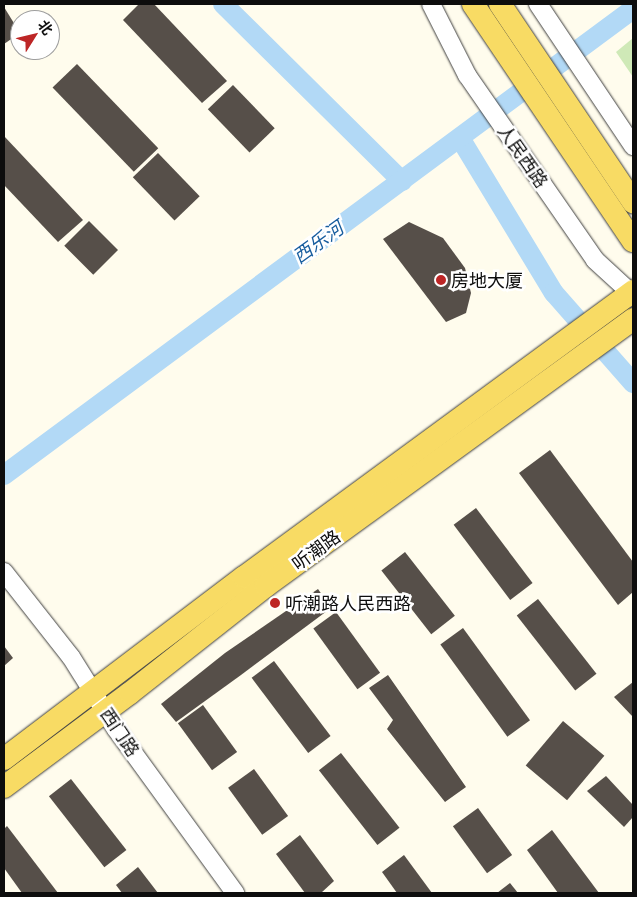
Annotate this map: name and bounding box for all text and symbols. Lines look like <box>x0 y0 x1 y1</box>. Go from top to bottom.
north arrow <box>10 10 60 60</box>
text: 北 <box>34 15 59 38</box>
street label: 人民西路 <box>494 120 552 192</box>
water label: 西乐河 <box>288 216 348 268</box>
place label: 房地大厦 <box>451 269 523 291</box>
marker: 房地大厦 <box>435 274 447 286</box>
street label: 听潮路 <box>288 525 344 575</box>
place label: 听潮路人民西路 <box>285 592 411 614</box>
marker: 听潮路人民西路 <box>269 597 281 609</box>
street label: 西门路 <box>96 704 144 760</box>

